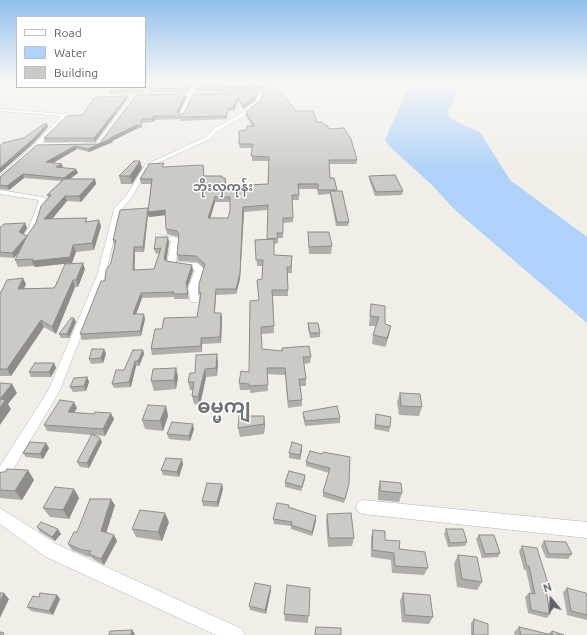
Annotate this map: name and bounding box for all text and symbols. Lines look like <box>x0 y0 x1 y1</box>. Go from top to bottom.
legend <box>16 16 146 88</box>
text: Road <box>54 26 82 39</box>
text: Water <box>54 46 87 59</box>
text: Building <box>54 66 98 79</box>
district label: ဘိုးလှကုန်း <box>193 179 253 195</box>
district label: ဓမ္မကျ <box>197 396 251 418</box>
north arrow <box>531 579 571 619</box>
text: N <box>542 581 553 595</box>

